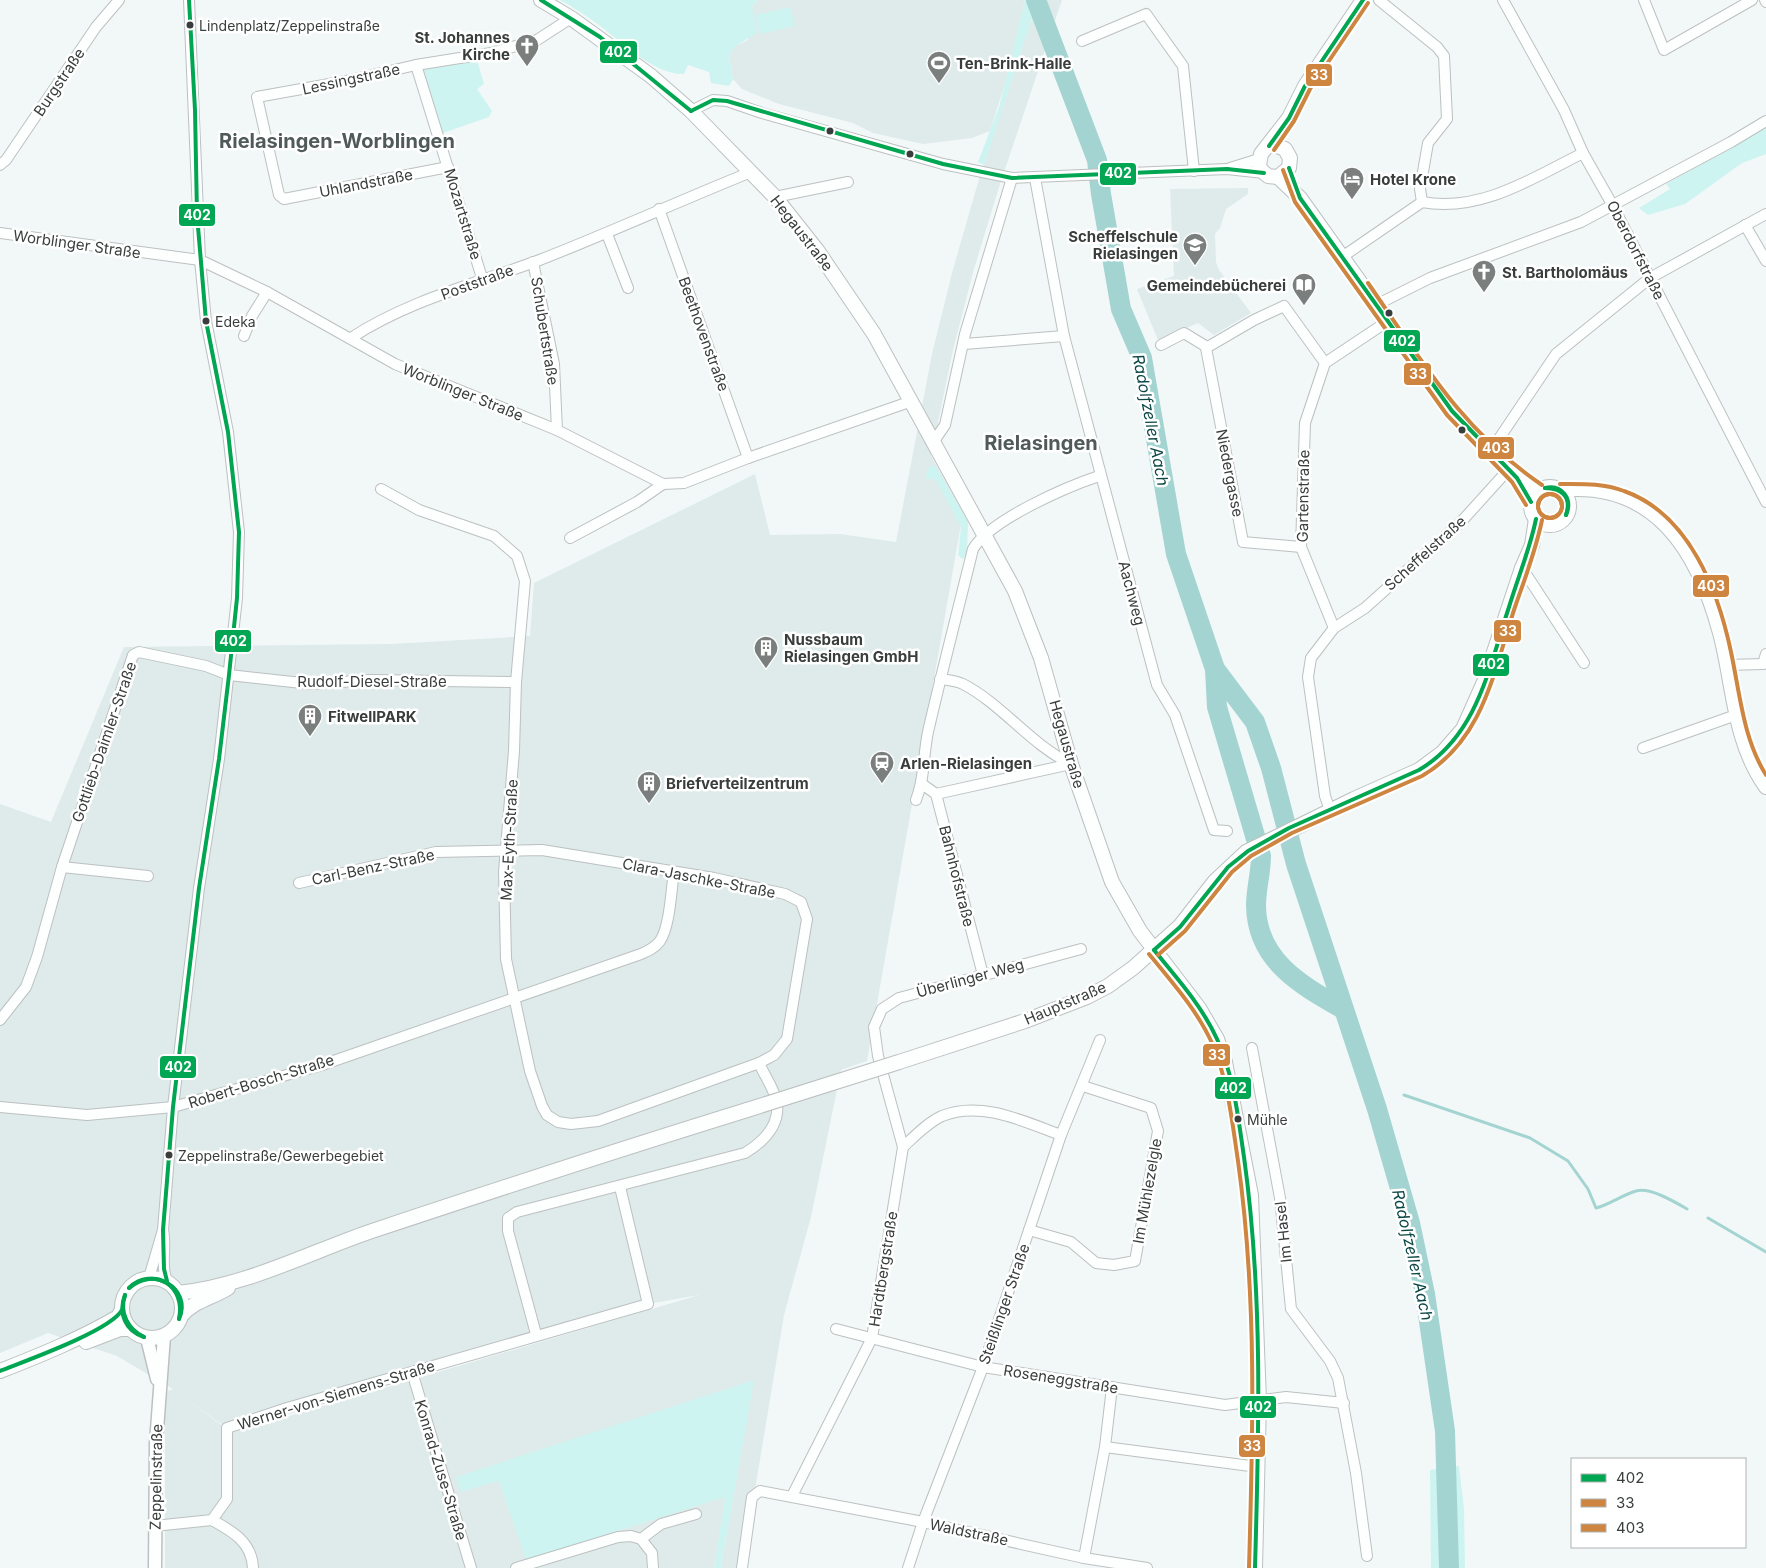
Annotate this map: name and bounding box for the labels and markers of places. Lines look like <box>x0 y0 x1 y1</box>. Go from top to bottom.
place label: Lindenplatz/Zeppelinstraße <box>199 17 380 34</box>
marker: Lindenplatz/Zeppelinstraße <box>185 20 195 30</box>
place label: St. Johannes Kirche <box>415 28 510 64</box>
church icon: St. Johannes Kirche <box>514 33 540 67</box>
sports icon: Ten-Brink-Halle <box>926 50 952 84</box>
place label: Ten-Brink-Halle <box>956 54 1072 73</box>
unlabelled marker <box>825 126 835 136</box>
unlabelled marker <box>905 149 915 159</box>
hotel icon: Hotel Krone <box>1339 166 1365 200</box>
place label: Hotel Krone <box>1370 170 1456 189</box>
place label: Scheffelschule Rielasingen <box>1068 227 1178 263</box>
school or university icon: Scheffelschule Rielasingen <box>1182 232 1208 266</box>
church icon: St. Bartholomäus <box>1471 259 1497 293</box>
place label: St. Bartholomäus <box>1502 263 1628 282</box>
library icon: Gemeindebücherei <box>1291 272 1317 306</box>
place label: Gemeindebücherei <box>1147 276 1286 295</box>
unlabelled marker <box>1384 308 1394 318</box>
place label: Edeka <box>215 313 256 330</box>
marker: Edeka <box>201 316 211 326</box>
unlabelled marker <box>1457 425 1467 435</box>
place label: Nussbaum Rielasingen GmbH <box>784 630 918 666</box>
building icon: Nussbaum Rielasingen GmbH <box>753 635 779 669</box>
building icon: FitwellPARK <box>297 703 323 737</box>
place label: FitwellPARK <box>328 707 417 726</box>
station icon: Arlen-Rielasingen <box>869 750 895 784</box>
place label: Arlen-Rielasingen <box>900 754 1032 773</box>
building icon: Briefverteilzentrum <box>636 770 662 804</box>
place label: Briefverteilzentrum <box>666 774 809 793</box>
place label: Mühle <box>1247 1111 1288 1128</box>
marker: Mühle <box>1233 1114 1243 1124</box>
place label: Zeppelinstraße/Gewerbegebiet <box>178 1147 384 1164</box>
marker: Zeppelinstraße/Gewerbegebiet <box>164 1150 174 1160</box>

